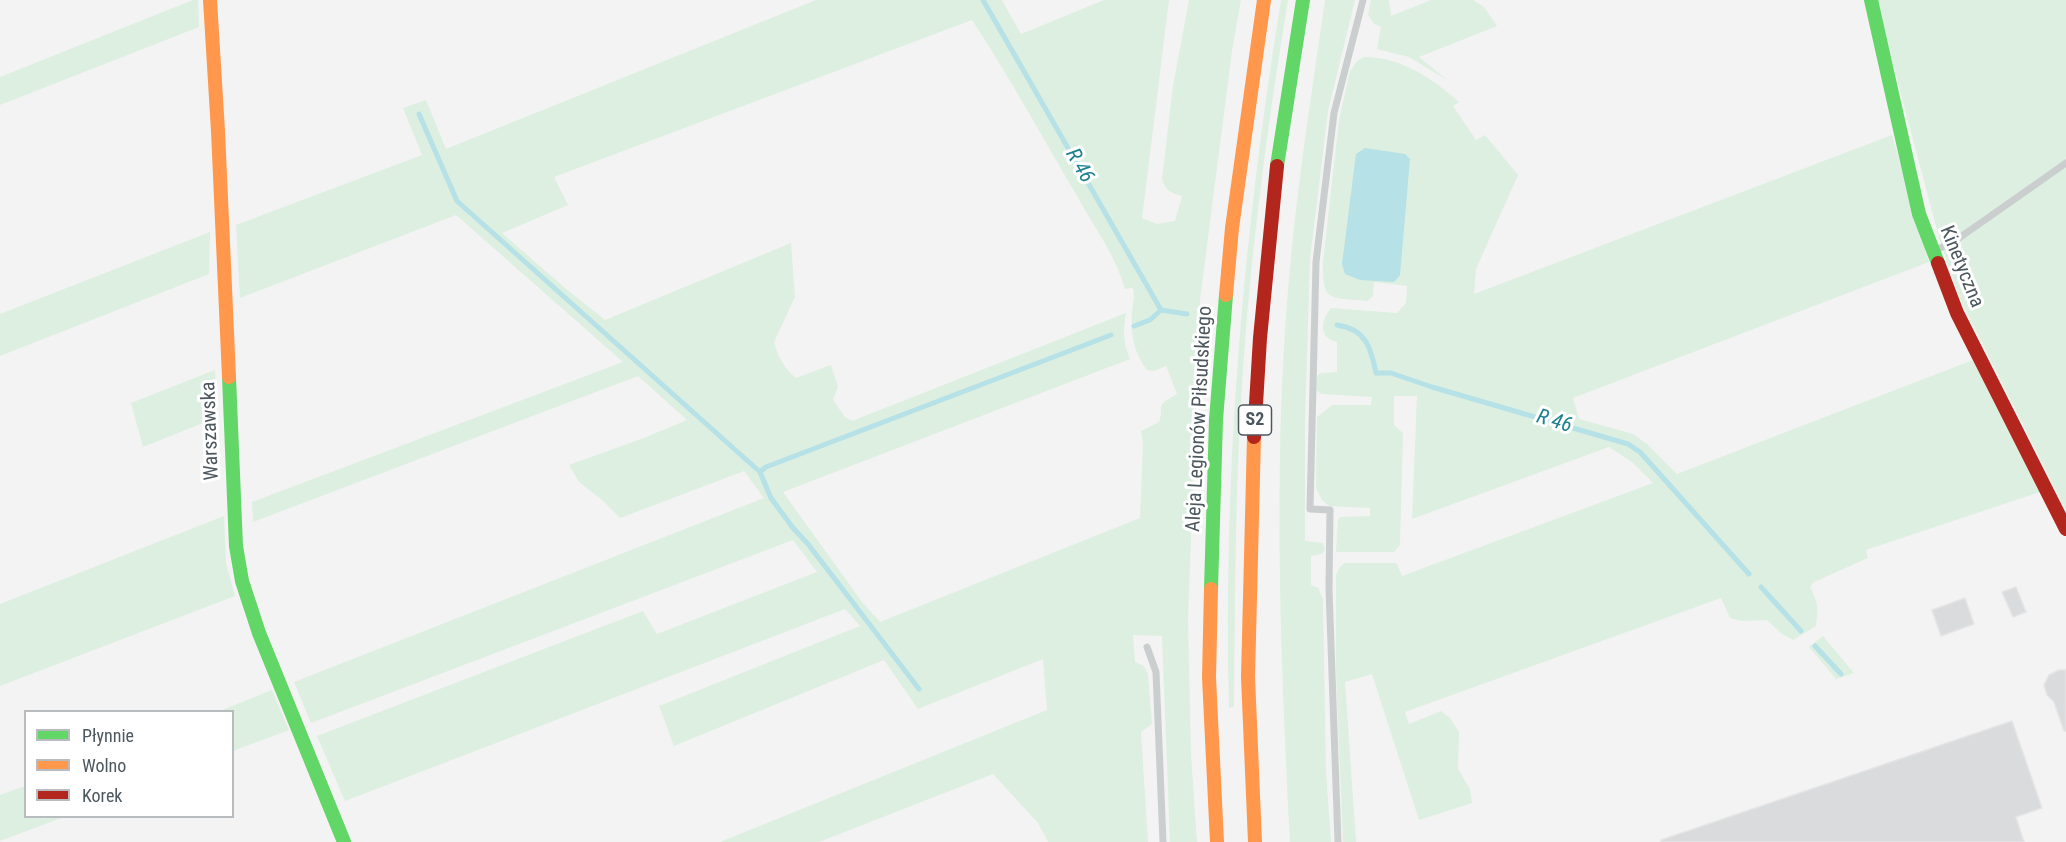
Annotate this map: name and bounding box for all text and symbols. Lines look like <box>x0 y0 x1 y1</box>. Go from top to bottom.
water label: R 46 <box>1059 144 1099 188</box>
street label: Kinetyczna <box>1934 223 1988 311</box>
street label: Aleja Legionów Piłsudskiego <box>1182 305 1218 533</box>
street label: Warszawska <box>197 381 225 481</box>
road number: S2 <box>1238 405 1272 435</box>
water label: R 46 <box>1533 405 1575 439</box>
legend <box>24 710 234 818</box>
text: Płynnie <box>82 725 134 746</box>
text: Wolno <box>82 755 126 776</box>
text: Korek <box>82 785 122 806</box>

